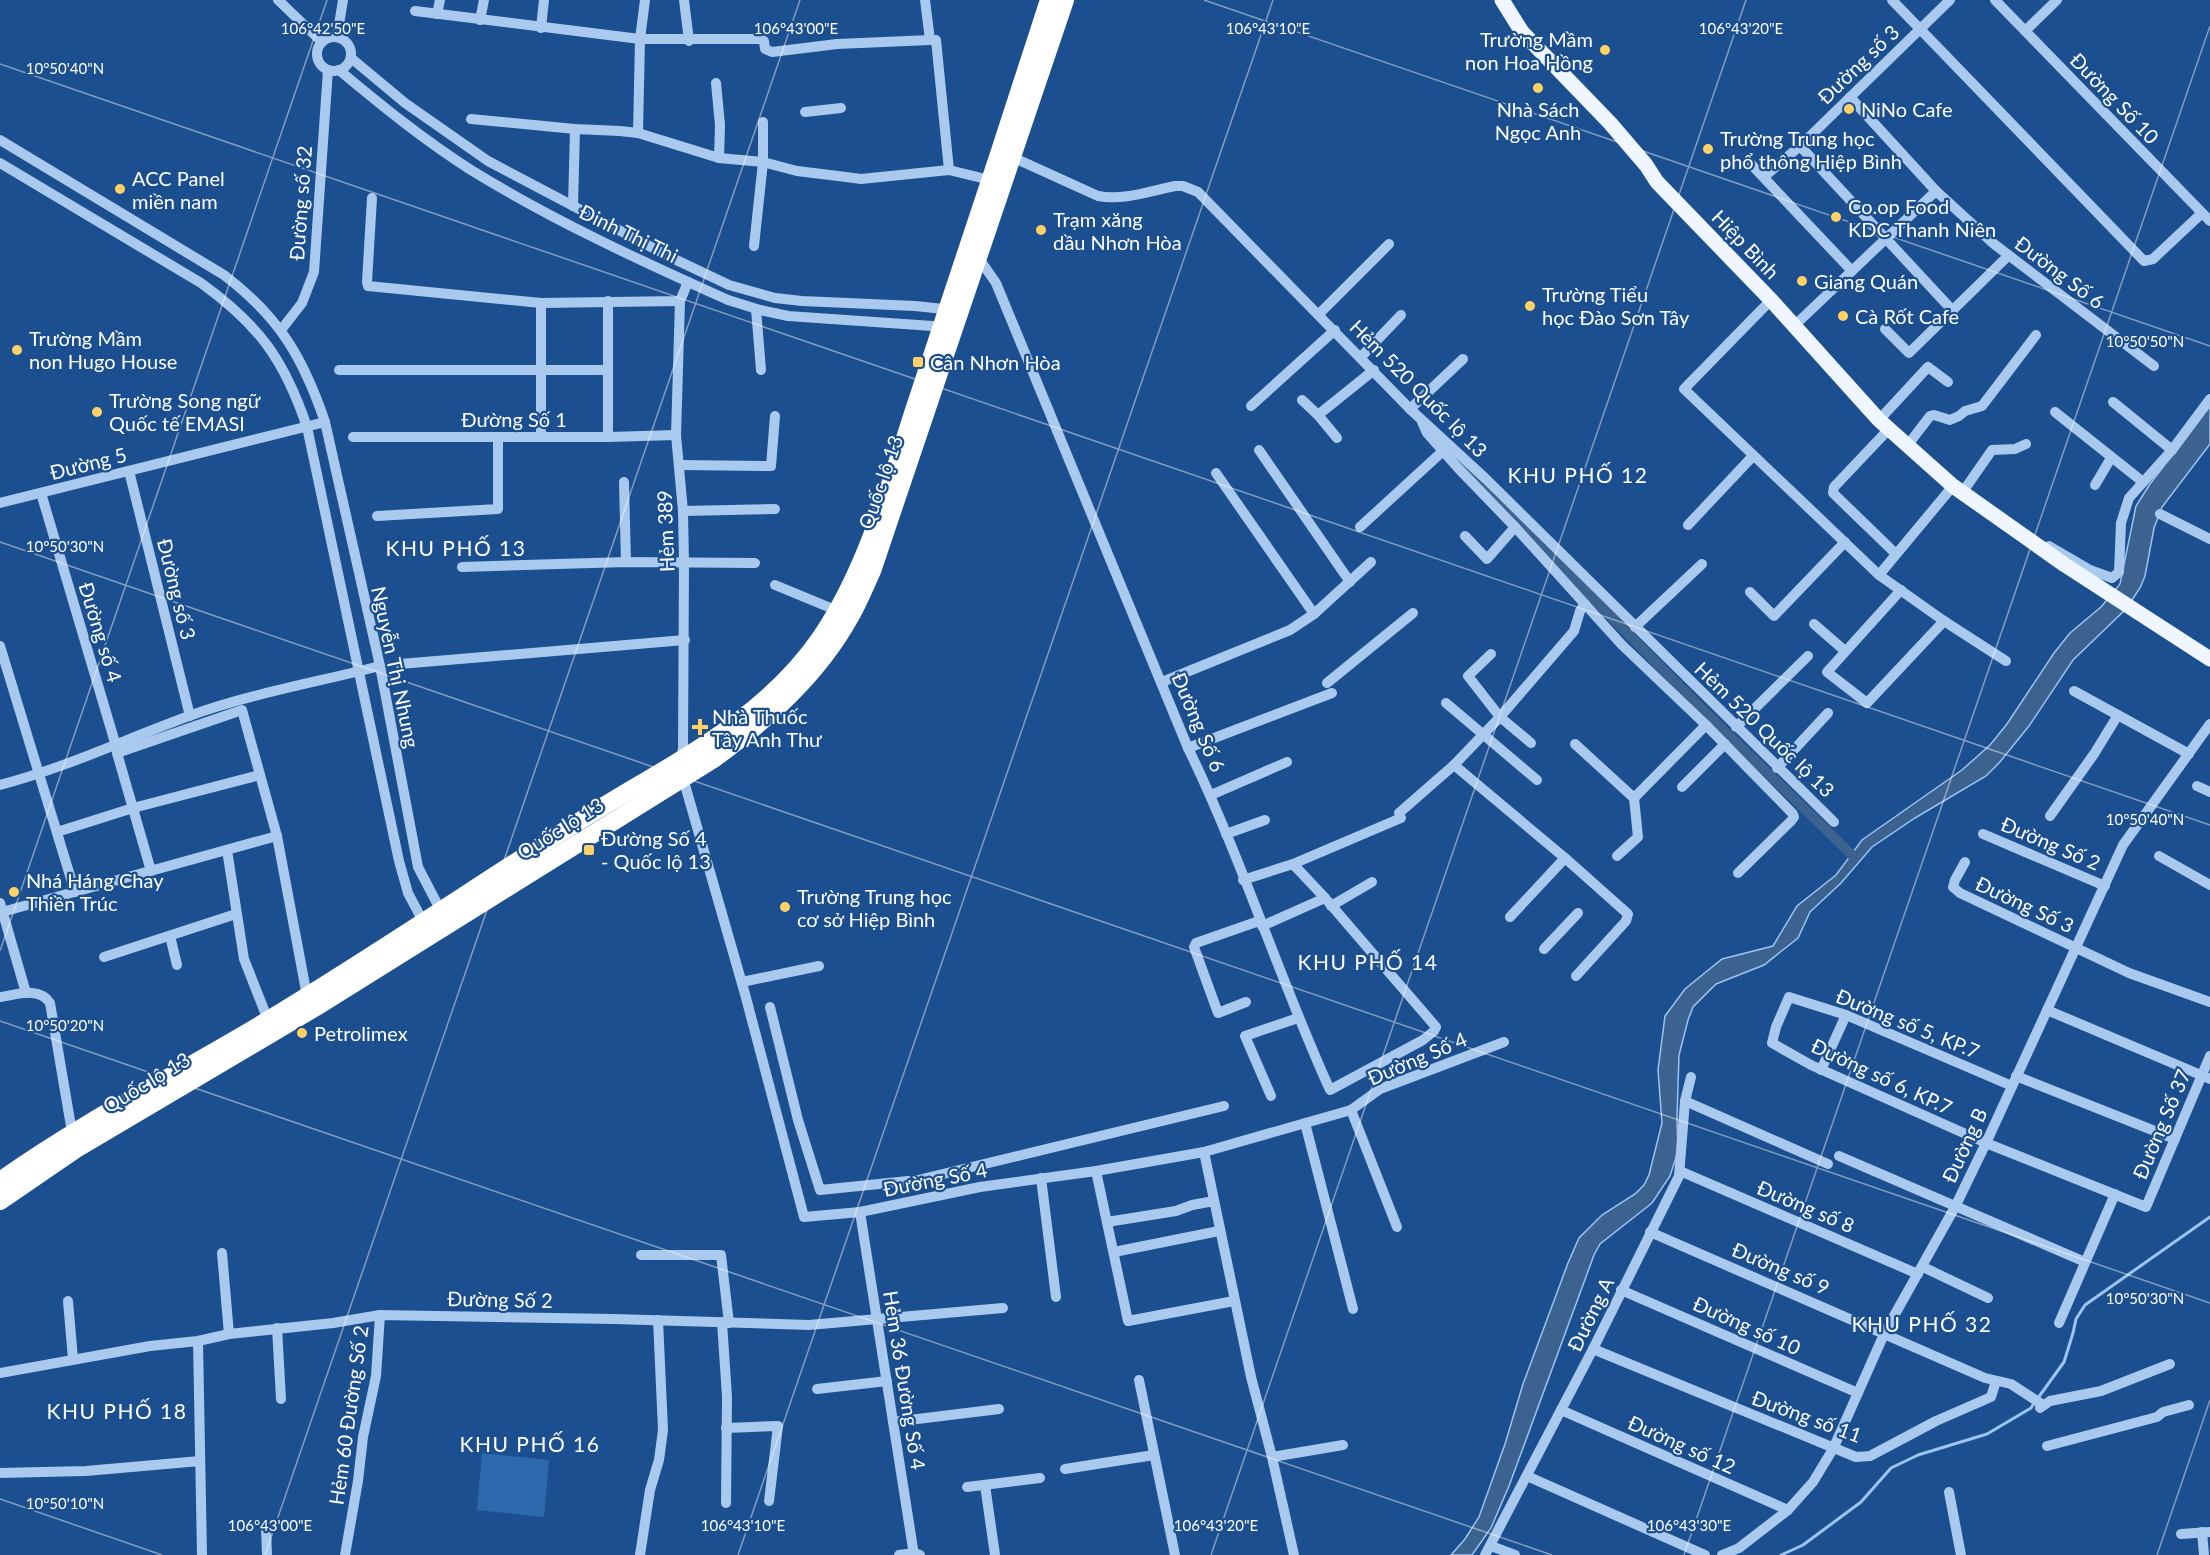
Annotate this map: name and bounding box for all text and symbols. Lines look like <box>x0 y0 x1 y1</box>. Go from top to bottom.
text: 106°42'50"E <box>281 19 365 37</box>
text: 106°43'00"E <box>754 19 838 37</box>
text: 106°43'10"E <box>1226 19 1310 37</box>
text: 106°43'20"E <box>1699 19 1783 37</box>
street label: Đường số 3 <box>1812 19 1904 109</box>
place label: Trường Mầm non Hoa Hồng <box>1465 27 1593 74</box>
marker: Trường Mầm non Hoa Hồng <box>1598 43 1612 57</box>
street label: Đường Số 10 <box>2066 48 2164 148</box>
text: 10°50'40"N <box>26 59 104 77</box>
marker: Nhà Sách Ngọc Anh <box>1531 81 1545 95</box>
place label: Nhà Sách Ngọc Anh <box>1495 97 1581 144</box>
place label: NiNo Cafe <box>1861 97 1953 121</box>
marker: NiNo Cafe <box>1842 102 1856 116</box>
place label: Trường Trung học phổ thông Hiệp Bình <box>1720 126 1902 173</box>
marker: Trường Trung học phổ thông Hiệp Bình <box>1701 142 1715 156</box>
street label: Đường số 32 <box>284 145 316 261</box>
place label: ACC Panel miền nam <box>132 166 225 213</box>
marker: ACC Panel miền nam <box>113 182 127 196</box>
place label: Co.op Food KDC Thanh Niên <box>1848 194 1996 241</box>
street label: Đinh Thị Thi <box>576 199 682 267</box>
street label: Hiệp Bình <box>1707 204 1785 284</box>
place label: Trạm xăng dầu Nhơn Hòa <box>1053 207 1182 254</box>
marker: Co.op Food KDC Thanh Niên <box>1829 210 1843 224</box>
marker: Trạm xăng dầu Nhơn Hòa <box>1034 223 1048 237</box>
street label: Đường Số 6 <box>2011 231 2109 313</box>
place label: Giang Quán <box>1814 269 1918 293</box>
marker: Giang Quán <box>1795 274 1809 288</box>
place label: Trường Tiểu học Đào Sơn Tây <box>1542 282 1690 329</box>
marker: Trường Tiểu học Đào Sơn Tây <box>1523 299 1537 313</box>
place label: Cà Rốt Cafe <box>1855 304 1959 328</box>
marker: Cà Rốt Cafe <box>1836 309 1850 323</box>
street label: Hẻm 520 Quốc lộ 13 <box>1345 314 1493 462</box>
place label: Trường Mầm non Hugo House <box>29 326 177 373</box>
text: 10°50'50"N <box>2106 332 2184 350</box>
marker: Trường Mầm non Hugo House <box>10 343 24 357</box>
place label: Cân Nhơn Hòa <box>930 350 1061 374</box>
marker: Cân Nhơn Hòa <box>911 355 925 369</box>
place label: Trường Song ngữ Quốc tế EMASI <box>109 388 261 435</box>
marker: Trường Song ngữ Quốc tế EMASI <box>90 405 104 419</box>
street label: Đường Số 1 <box>461 407 567 431</box>
street label: Quốc lộ 13 <box>853 432 907 532</box>
street label: Đường 5 <box>47 442 129 484</box>
district label: KHU PHỐ 12 <box>1508 462 1648 487</box>
street label: Hẻm 389 <box>652 490 678 572</box>
district label: KHU PHỐ 13 <box>386 535 526 560</box>
street label: Đường số 3 <box>153 536 201 642</box>
text: 10°50'30"N <box>26 537 104 555</box>
street label: Đường số 4 <box>74 579 128 685</box>
street label: Nguyễn Thị Nhung <box>367 584 425 750</box>
street label: Hẻm 520 Quốc lộ 13 <box>1690 656 1840 802</box>
street label: Đường Số 6 <box>1167 669 1231 775</box>
place label: Nhà Thuốc Tây Anh Thư <box>712 704 822 751</box>
marker: Nhà Thuốc Tây Anh Thư <box>693 720 707 734</box>
street label: Quốc lộ 13 <box>512 792 608 864</box>
text: 10°50'40"N <box>2106 810 2184 828</box>
street label: Đường Số 2 <box>1998 811 2104 875</box>
place label: Đường Số 4 - Quốc lộ 13 <box>601 826 711 873</box>
marker: Đường Số 4 - Quốc lộ 13 <box>582 843 596 857</box>
place label: Nhá Háng Chay Thiền Trúc <box>26 868 164 915</box>
street label: Đường Số 3 <box>1972 871 2078 937</box>
place label: Trường Trung học cơ sở Hiệp Bình <box>797 884 952 931</box>
marker: Nhá Háng Chay Thiền Trúc <box>7 885 21 899</box>
marker: Trường Trung học cơ sở Hiệp Bình <box>778 900 792 914</box>
district label: KHU PHỐ 14 <box>1298 949 1438 974</box>
street label: Đường số 5, KP.7 <box>1833 983 1983 1063</box>
text: 10°50'20"N <box>26 1016 104 1034</box>
place label: Petrolimex <box>314 1021 408 1045</box>
marker: Petrolimex <box>295 1026 309 1040</box>
street label: Đường Số 4 <box>1364 1026 1471 1090</box>
street label: Đường số 6, KP.7 <box>1808 1033 1956 1119</box>
street label: Quốc lộ 13 <box>98 1047 194 1117</box>
street label: Đường Số 37 <box>2127 1065 2195 1183</box>
street label: Đường B <box>1936 1104 1992 1186</box>
street label: Đường Số 4 <box>881 1157 989 1201</box>
street label: Đường số 8 <box>1754 1175 1858 1237</box>
street label: Đường số 9 <box>1729 1237 1833 1299</box>
street label: Đường A <box>1562 1273 1618 1355</box>
street label: Đường Số 2 <box>447 1286 553 1312</box>
street label: Hẻm 36 Đường Số 4 <box>879 1289 931 1472</box>
text: 10°50'30"N <box>2106 1289 2184 1307</box>
street label: Đường số 10 <box>1690 1291 1804 1359</box>
district label: KHU PHỐ 32 <box>1852 1311 1992 1336</box>
street label: Hẻm 60 Đường Số 2 <box>324 1324 372 1506</box>
street label: Đường số 11 <box>1749 1385 1865 1447</box>
district label: KHU PHỐ 18 <box>47 1398 187 1423</box>
street label: Đường số 12 <box>1625 1410 1739 1478</box>
district label: KHU PHỐ 16 <box>460 1431 600 1456</box>
text: 10°50'10"N <box>26 1494 104 1512</box>
text: 106°43'00"E <box>228 1516 312 1534</box>
text: 106°43'10"E <box>701 1516 785 1534</box>
text: 106°43'20"E <box>1174 1516 1258 1534</box>
text: 106°43'30"E <box>1647 1516 1731 1534</box>

